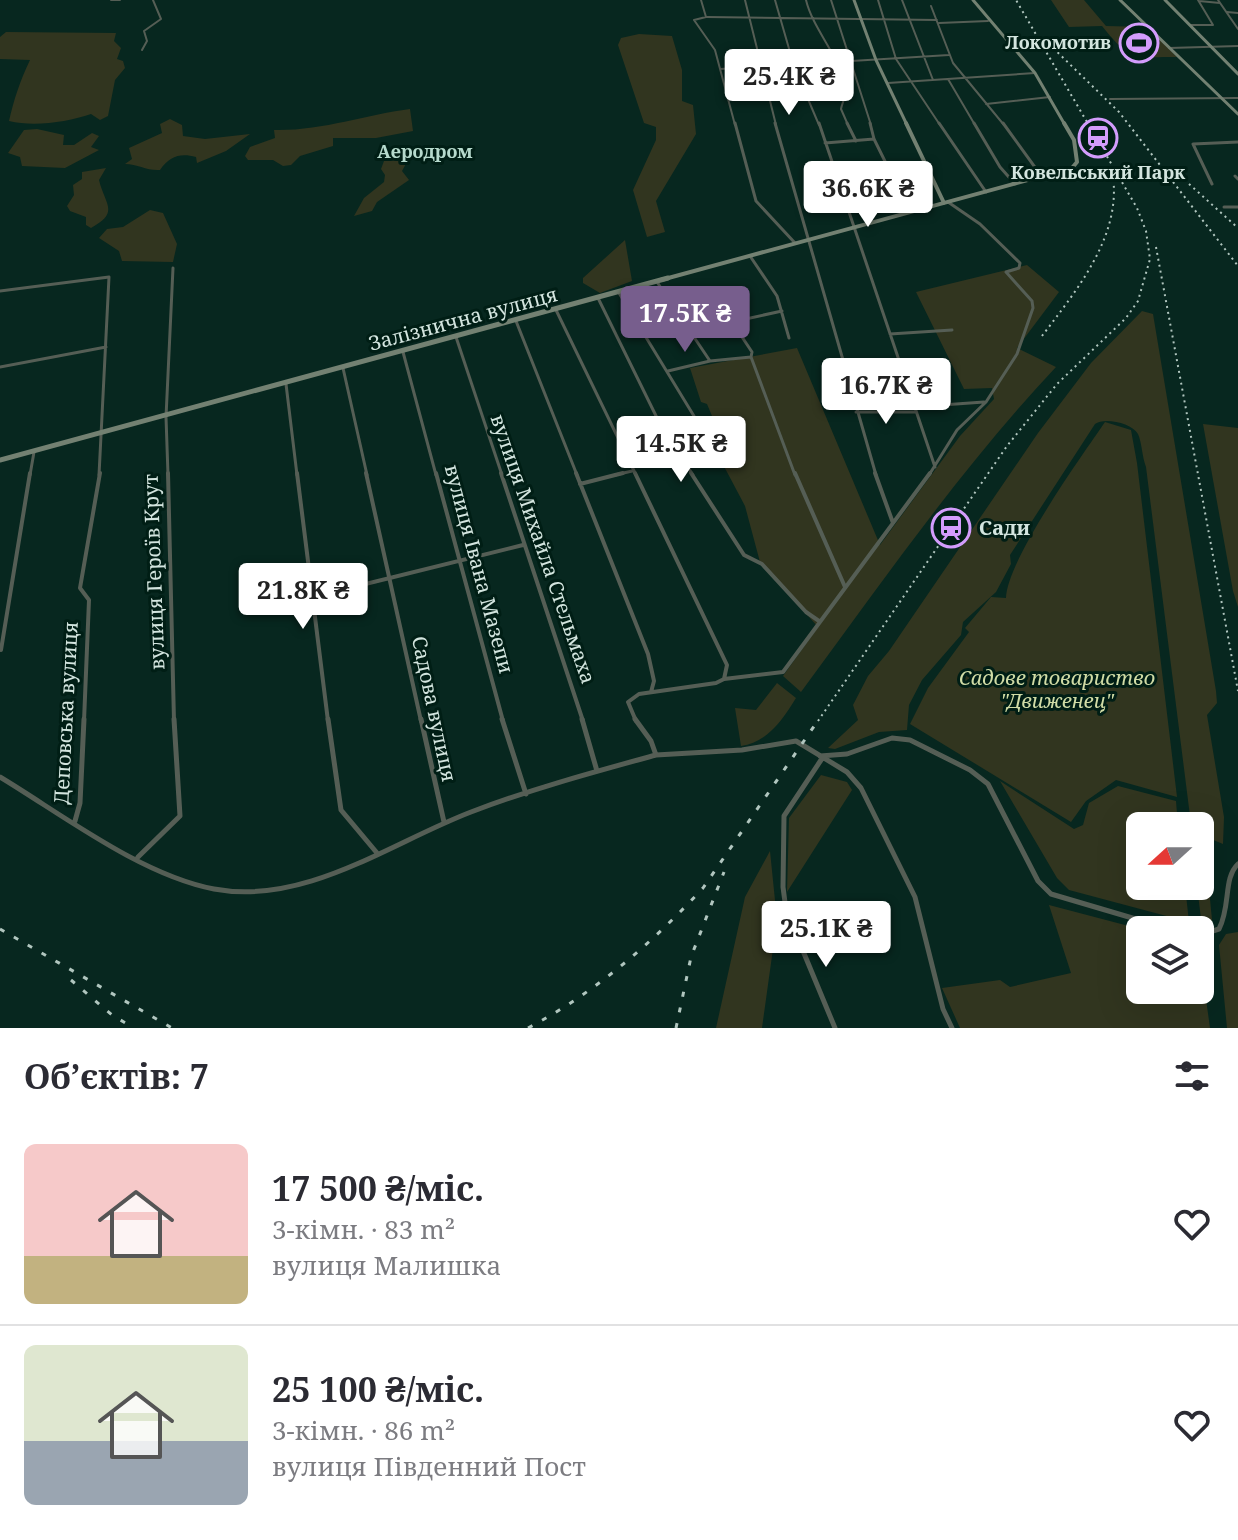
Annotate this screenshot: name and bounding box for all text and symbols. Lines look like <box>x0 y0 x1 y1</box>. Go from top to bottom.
sports icon: Локомотив <box>1118 22 1160 64</box>
place label: Локомотив <box>1005 30 1111 54</box>
pin: 25.4K ₴ <box>715 49 863 117</box>
text: 25.4K ₴ <box>743 57 835 93</box>
station icon: Ковельський Парк <box>1077 117 1119 159</box>
district label: Аеродром <box>377 139 473 163</box>
place label: Ковельський Парк <box>1011 160 1186 184</box>
pin: 36.6K ₴ <box>794 161 942 229</box>
text: 36.6K ₴ <box>822 169 914 205</box>
street label: Залізнична вулиця <box>366 280 560 357</box>
pin: 17.5K ₴ <box>611 286 759 354</box>
text: 17.5K ₴ <box>639 294 731 330</box>
pin: 16.7K ₴ <box>812 358 960 426</box>
text: 16.7K ₴ <box>840 366 932 402</box>
street label: вулиця Михайла Стельмаха <box>485 410 602 687</box>
pin: 14.5K ₴ <box>607 416 755 484</box>
text: 14.5K ₴ <box>635 424 727 460</box>
street label: вулиця Івана Мазепи <box>439 461 520 676</box>
street label: вулиця Героїв Крут <box>137 473 170 671</box>
station icon: Сади <box>930 507 972 549</box>
place label: Сади <box>979 514 1031 541</box>
pin: 21.8K ₴ <box>229 563 377 631</box>
text: 21.8K ₴ <box>257 571 349 607</box>
street label: Деповська вулиця <box>47 621 84 805</box>
street label: Садова вулиця <box>406 634 463 784</box>
park label: Садове товариство "Движенец" <box>959 664 1155 714</box>
north arrow <box>1126 812 1214 900</box>
map controls <box>1126 812 1214 1004</box>
pin: 25.1K ₴ <box>752 901 900 969</box>
text: 25.1K ₴ <box>780 909 872 945</box>
button: layers <box>1126 916 1214 1004</box>
text: Об’єктів: 7 <box>24 1053 209 1099</box>
icon: filters <box>1170 1054 1214 1098</box>
text: 17 500 ₴/міс. <box>272 1165 484 1211</box>
icon: home <box>88 1176 184 1272</box>
icon: heart <box>1170 1202 1214 1246</box>
text: 3-кімн. · 83 m² <box>272 1211 455 1247</box>
text: вулиця Малишка <box>272 1247 501 1283</box>
text: 25 100 ₴/міс. <box>272 1366 484 1412</box>
icon: home <box>88 1377 184 1473</box>
icon: heart <box>1170 1403 1214 1447</box>
text: 3-кімн. · 86 m² <box>272 1412 455 1448</box>
text: вулиця Південний Пост <box>272 1448 586 1484</box>

